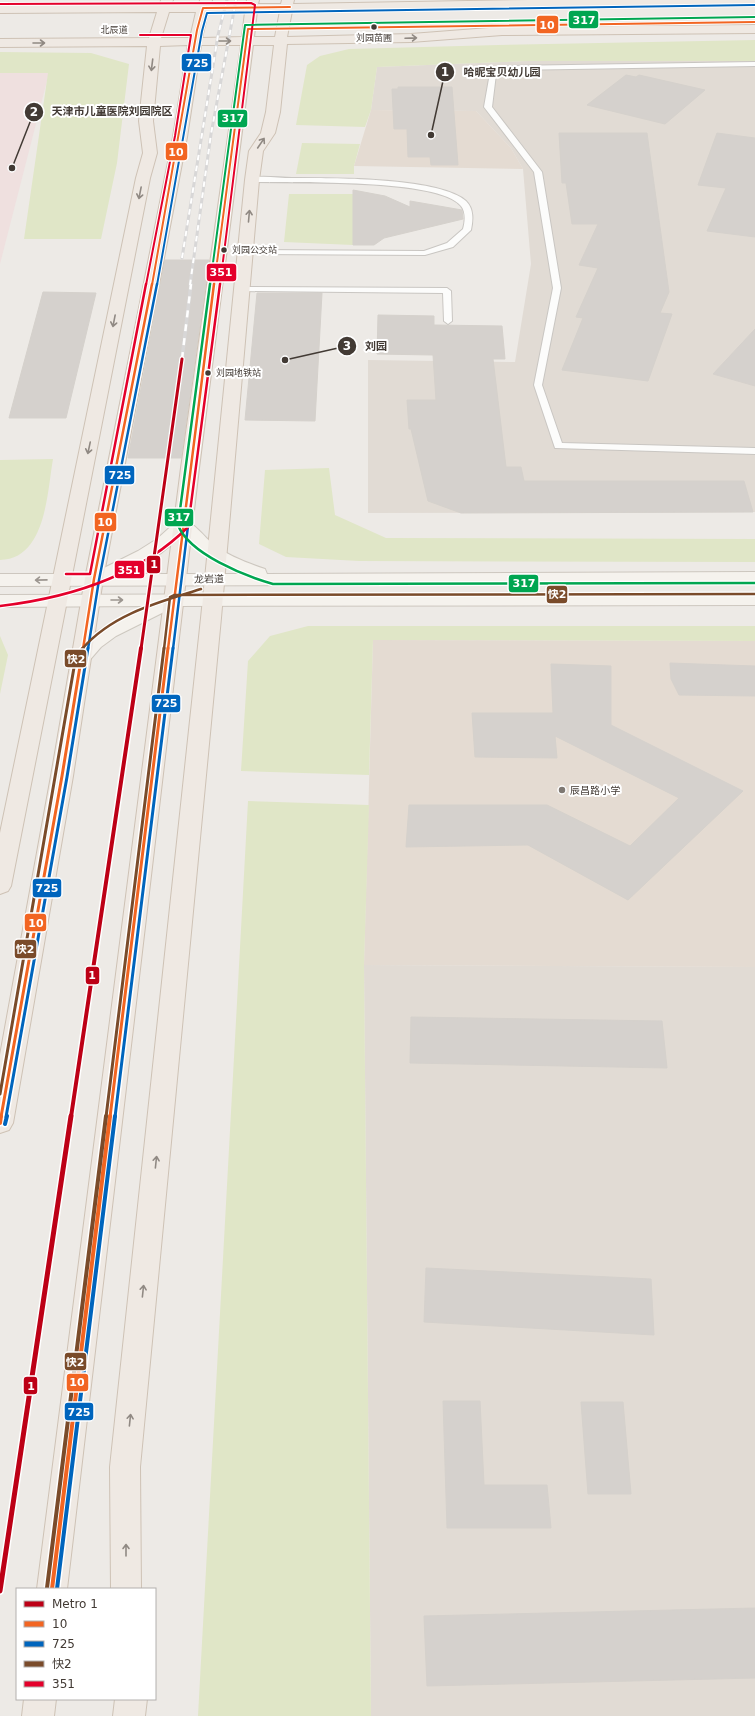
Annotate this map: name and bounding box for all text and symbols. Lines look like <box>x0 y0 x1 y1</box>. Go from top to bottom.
line badge: 317 <box>568 10 599 29</box>
text: 317 <box>573 14 595 27</box>
line badge: 10 <box>536 15 559 34</box>
text: 10 <box>539 19 555 32</box>
marker: 刘园苗圃 <box>369 22 379 32</box>
street label: 北辰道 <box>100 25 128 35</box>
place label: 刘园苗圃 <box>356 32 392 43</box>
one-way arrow <box>404 34 417 41</box>
one-way arrow <box>218 37 231 45</box>
one-way arrow <box>32 39 45 47</box>
line badge: 725 <box>181 53 212 72</box>
text: 725 <box>186 57 208 70</box>
one-way arrow <box>148 58 156 71</box>
callout: 哈昵宝贝幼儿园 <box>435 60 548 83</box>
text: 1 <box>441 65 449 79</box>
text: 哈昵宝贝幼儿园 <box>464 66 541 79</box>
callout: 天津市儿童医院刘园院区 <box>24 100 181 123</box>
text: 2 <box>30 105 38 119</box>
text: 天津市儿童医院刘园院区 <box>52 105 173 118</box>
line badge: 317 <box>217 109 248 128</box>
text: 317 <box>222 112 244 125</box>
one-way arrow <box>257 137 265 149</box>
line badge: 10 <box>165 142 188 161</box>
text: 10 <box>168 146 184 159</box>
one-way arrow <box>136 186 144 199</box>
one-way arrow <box>245 210 252 223</box>
place label: 刘园公交站 <box>232 244 277 255</box>
marker: 刘园公交站 <box>219 245 229 255</box>
line badge: 351 <box>206 263 237 282</box>
text: 351 <box>210 266 232 279</box>
one-way arrow <box>110 314 118 327</box>
callout: 刘园 <box>337 334 395 357</box>
text: 3 <box>343 339 351 353</box>
text: 刘园 <box>365 340 387 353</box>
place label: 刘园地铁站 <box>216 367 261 378</box>
marker: 刘园地铁站 <box>203 368 213 378</box>
one-way arrow <box>85 441 93 454</box>
line badge: 725 <box>104 465 135 485</box>
text: 725 <box>109 469 131 482</box>
line badge: 317 <box>164 508 194 527</box>
text: 317 <box>168 511 190 524</box>
line badge: 10 <box>94 512 117 532</box>
text: 10 <box>97 516 113 529</box>
line badge: 1 <box>146 555 161 574</box>
text: 1 <box>150 558 158 571</box>
line badge: 351 <box>114 560 145 579</box>
text: 351 <box>118 564 140 577</box>
street label: 龙岩道 <box>194 573 224 585</box>
line badge: 317 <box>508 574 539 593</box>
one-way arrow <box>35 576 48 584</box>
text: 317 <box>513 577 535 590</box>
line badge: 快2 <box>546 585 568 604</box>
text: 快2 <box>548 588 566 601</box>
one-way arrow <box>110 596 123 604</box>
line badge: 快2 <box>64 649 87 668</box>
text: 快2 <box>67 653 85 666</box>
line badge: 725 <box>151 694 181 713</box>
text: 725 <box>155 697 177 710</box>
marker: 辰昌路小学 <box>557 785 567 795</box>
place label: 辰昌路小学 <box>570 785 620 796</box>
line badge: 725 <box>32 878 62 898</box>
text: 725 <box>36 882 58 895</box>
line badge: 10 <box>24 913 47 932</box>
text: 10 <box>28 917 44 930</box>
line badge: 快2 <box>14 939 37 959</box>
text: 快2 <box>16 943 34 956</box>
line badge: 1 <box>85 966 100 985</box>
text: 1 <box>88 969 96 982</box>
one-way arrow <box>152 1156 160 1169</box>
one-way arrow <box>139 1285 147 1298</box>
line badge: 快2 <box>64 1352 87 1371</box>
text: 快2 <box>66 1356 84 1369</box>
line badge: 10 <box>66 1373 89 1392</box>
line badge: 1 <box>23 1376 38 1395</box>
text: 10 <box>69 1376 85 1389</box>
text: 1 <box>27 1380 35 1393</box>
line badge: 725 <box>64 1402 94 1421</box>
text: 725 <box>68 1406 90 1419</box>
one-way arrow <box>126 1414 134 1427</box>
one-way arrow <box>122 1544 130 1557</box>
legend <box>16 1588 156 1700</box>
text: Metro 1 <box>52 1597 98 1611</box>
text: 10 <box>52 1617 67 1631</box>
text: 725 <box>52 1637 75 1651</box>
text: 快2 <box>52 1657 72 1671</box>
text: 351 <box>52 1677 75 1691</box>

